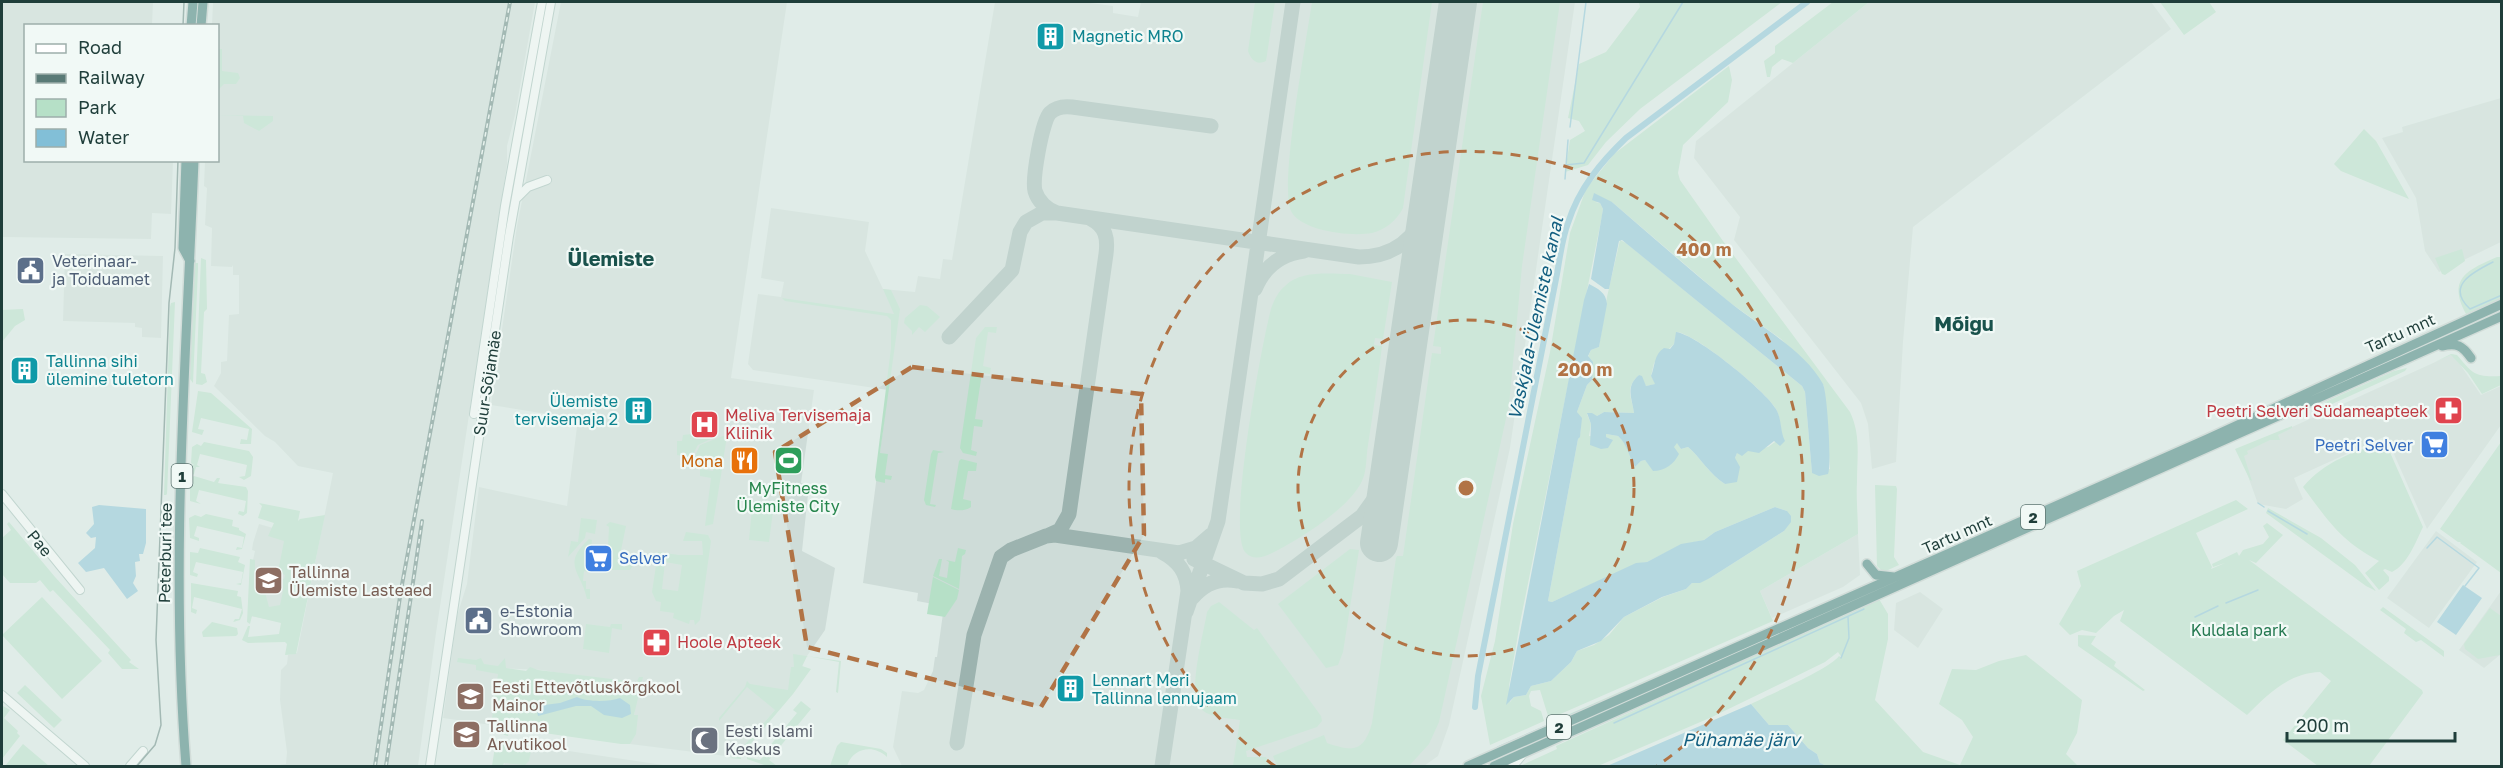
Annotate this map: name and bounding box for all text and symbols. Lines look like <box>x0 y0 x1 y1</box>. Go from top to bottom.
building icon: Magnetic MRO <box>1035 20 1067 52</box>
legend <box>24 24 219 162</box>
place label: Magnetic MRO <box>1072 26 1184 46</box>
text: Road <box>78 36 122 58</box>
text: Railway <box>78 66 145 88</box>
text: Park <box>78 96 117 118</box>
text: Water <box>78 126 129 148</box>
water label: Vaskjala-Ülemiste kanal <box>1503 213 1568 422</box>
text: 400 m <box>1677 238 1731 260</box>
district label: Ülemiste <box>568 246 655 270</box>
place label: Veterinaar- ja Toiduamet <box>51 251 150 289</box>
public building icon: Veterinaar- ja Toiduamet <box>15 254 47 286</box>
street label: Tartu mnt <box>2362 309 2438 357</box>
district label: Mõigu <box>1934 311 1994 335</box>
street label: Suur-Sõjamäe <box>469 329 505 437</box>
place label: Tallinna sihi ülemine tuletorn <box>46 351 174 389</box>
building icon: Tallinna sihi ülemine tuletorn <box>9 354 41 386</box>
text: 200 m <box>1558 358 1612 380</box>
place label: Ülemiste tervisemaja 2 <box>515 391 618 429</box>
building icon: Ülemiste tervisemaja 2 <box>623 394 655 426</box>
pharmacy icon: Peetri Selveri Südameapteek <box>2433 395 2465 427</box>
place label: Peetri Selveri Südameapteek <box>2206 401 2428 421</box>
place label: Meliva Tervisemaja Kliinik <box>725 405 871 443</box>
hospital icon: Meliva Tervisemaja Kliinik <box>688 408 720 440</box>
supermarket icon: Peetri Selver <box>2418 429 2450 461</box>
place label: Peetri Selver <box>2315 435 2413 455</box>
sports icon: MyFitness Ülemiste City <box>772 444 804 476</box>
restaurant icon: Mona <box>728 445 760 477</box>
place label: Mona <box>681 451 723 471</box>
road number: 1 <box>172 464 192 488</box>
place label: MyFitness Ülemiste City <box>736 478 840 516</box>
centre of rings <box>1456 478 1476 498</box>
street label: Peterburi tee <box>154 503 176 603</box>
road number: 2 <box>2021 505 2045 529</box>
street label: Tartu mnt <box>1919 510 1995 558</box>
street label: Pae <box>23 526 57 560</box>
supermarket icon: Selver <box>582 542 614 574</box>
place label: Selver <box>619 548 667 568</box>
place label: Tallinna Ülemiste Lasteaed <box>289 562 432 600</box>
school or university icon: Tallinna Ülemiste Lasteaed <box>252 565 284 597</box>
place label: e-Estonia Showroom <box>500 601 582 639</box>
public building icon: e-Estonia Showroom <box>463 604 495 636</box>
park label: Kuldala park <box>2191 620 2287 640</box>
pharmacy icon: Hoole Apteek <box>640 626 672 658</box>
place label: Hoole Apteek <box>677 632 781 652</box>
place label: Lennart Meri Tallinna lennujaam <box>1092 670 1237 708</box>
building icon: Lennart Meri Tallinna lennujaam <box>1055 673 1087 705</box>
place label: Eesti Ettevõtluskõrgkool Mainor <box>492 677 681 715</box>
school or university icon: Eesti Ettevõtluskõrgkool Mainor <box>455 680 487 712</box>
scale bar <box>2287 705 2455 743</box>
text: 200 m <box>2296 714 2349 736</box>
road number: 2 <box>1547 715 1571 739</box>
place label: Tallinna Arvutikool <box>487 716 567 754</box>
school or university icon: Tallinna Arvutikool <box>450 719 482 751</box>
place label: Eesti Islami Keskus <box>725 721 813 759</box>
mosque icon: Eesti Islami Keskus <box>688 724 720 756</box>
water label: Pühamäe järv <box>1682 728 1803 750</box>

